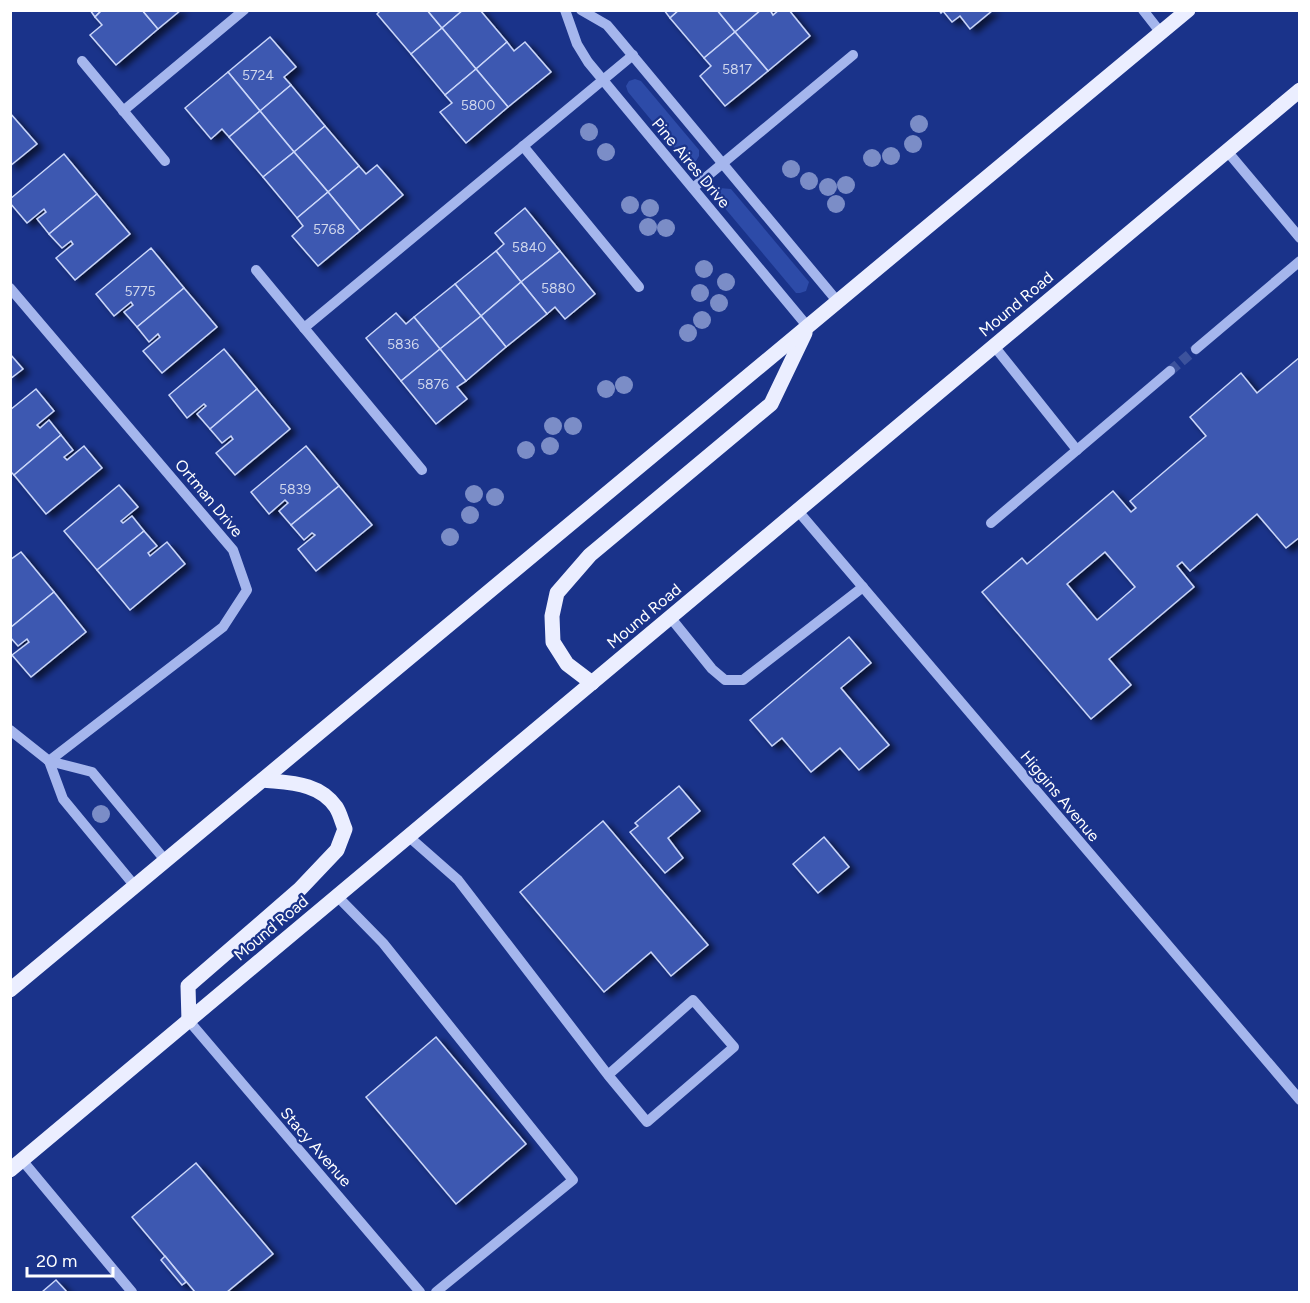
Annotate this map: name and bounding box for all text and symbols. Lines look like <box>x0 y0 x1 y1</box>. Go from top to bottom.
house number: 5817 <box>722 61 752 78</box>
house number: 5724 <box>242 67 274 84</box>
house number: 5800 <box>461 97 495 114</box>
street label: Pine Aires Drive <box>648 114 734 212</box>
house number: 5768 <box>313 221 345 238</box>
house number: 5840 <box>512 239 546 256</box>
street label: Mound Road <box>975 268 1057 340</box>
house number: 5880 <box>541 280 575 297</box>
house number: 5775 <box>124 283 156 300</box>
house number: 5836 <box>387 336 419 353</box>
house number: 5876 <box>417 376 449 393</box>
street label: Ortman Drive <box>171 455 247 541</box>
house number: 5839 <box>279 481 311 498</box>
street label: Mound Road <box>603 580 685 652</box>
street label: Higgins Avenue <box>1017 747 1104 845</box>
street label: Mound Road <box>230 892 312 964</box>
street label: Stacy Avenue <box>276 1103 356 1191</box>
scale bar <box>27 1240 112 1278</box>
text: 20 m <box>36 1250 77 1272</box>

